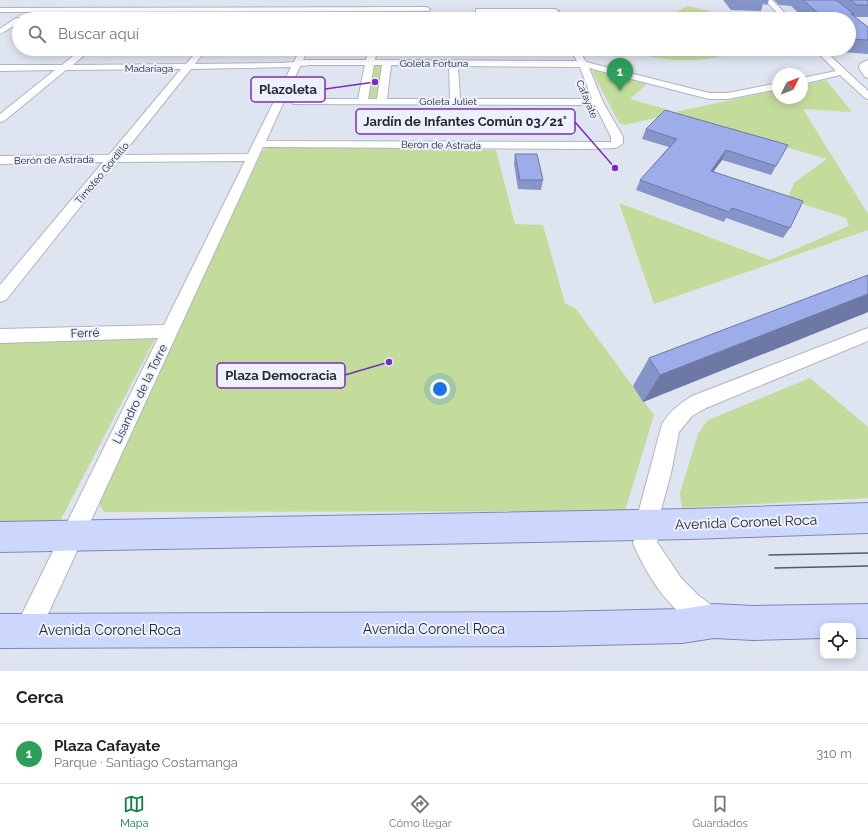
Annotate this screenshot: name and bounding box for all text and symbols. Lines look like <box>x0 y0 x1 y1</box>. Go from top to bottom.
search box <box>12 12 856 56</box>
icon: search <box>26 23 48 45</box>
text: Buscar aquí <box>58 25 139 43</box>
street label: Goleta Fortuna <box>400 58 468 69</box>
pin: 1 <box>607 58 633 91</box>
street label: Madariaga <box>125 63 173 74</box>
north arrow <box>772 68 808 104</box>
callout: Plazoleta <box>251 77 325 102</box>
street label: Cafayate <box>574 78 600 120</box>
text: Plazoleta <box>259 82 318 97</box>
street label: Goleta Juliet <box>419 96 477 107</box>
callout: Jardín de Infantes Común 03/21° <box>356 109 575 134</box>
text: Jardín de Infantes Común 03/21° <box>363 114 567 129</box>
street label: Berón de Astrada <box>401 139 481 151</box>
street label: Timoteo Gordillo <box>73 140 131 206</box>
street label: Berón de Astrada <box>14 154 94 166</box>
street label: Ferré <box>70 325 100 341</box>
street label: Lisandro de la Torre <box>110 342 170 446</box>
callout: Plaza Democracia <box>217 363 345 388</box>
text: Plaza Democracia <box>225 368 337 383</box>
your location <box>430 379 450 399</box>
street label: Avenida Coronel Roca <box>675 512 817 532</box>
street label: Avenida Coronel Roca <box>363 621 505 637</box>
street label: Avenida Coronel Roca <box>39 622 181 638</box>
map controls <box>820 623 856 659</box>
button: locate <box>820 623 856 659</box>
text: Cerca <box>16 687 64 707</box>
text: Plaza Cafayate <box>54 737 160 755</box>
text: 1 <box>26 746 32 761</box>
text: 310 m <box>816 746 852 761</box>
text: Parque · Santiago Costamanga <box>54 755 238 770</box>
tab: Mapa <box>120 793 149 830</box>
tab: Cómo llegar <box>389 793 452 830</box>
tab: Guardados <box>692 793 748 830</box>

